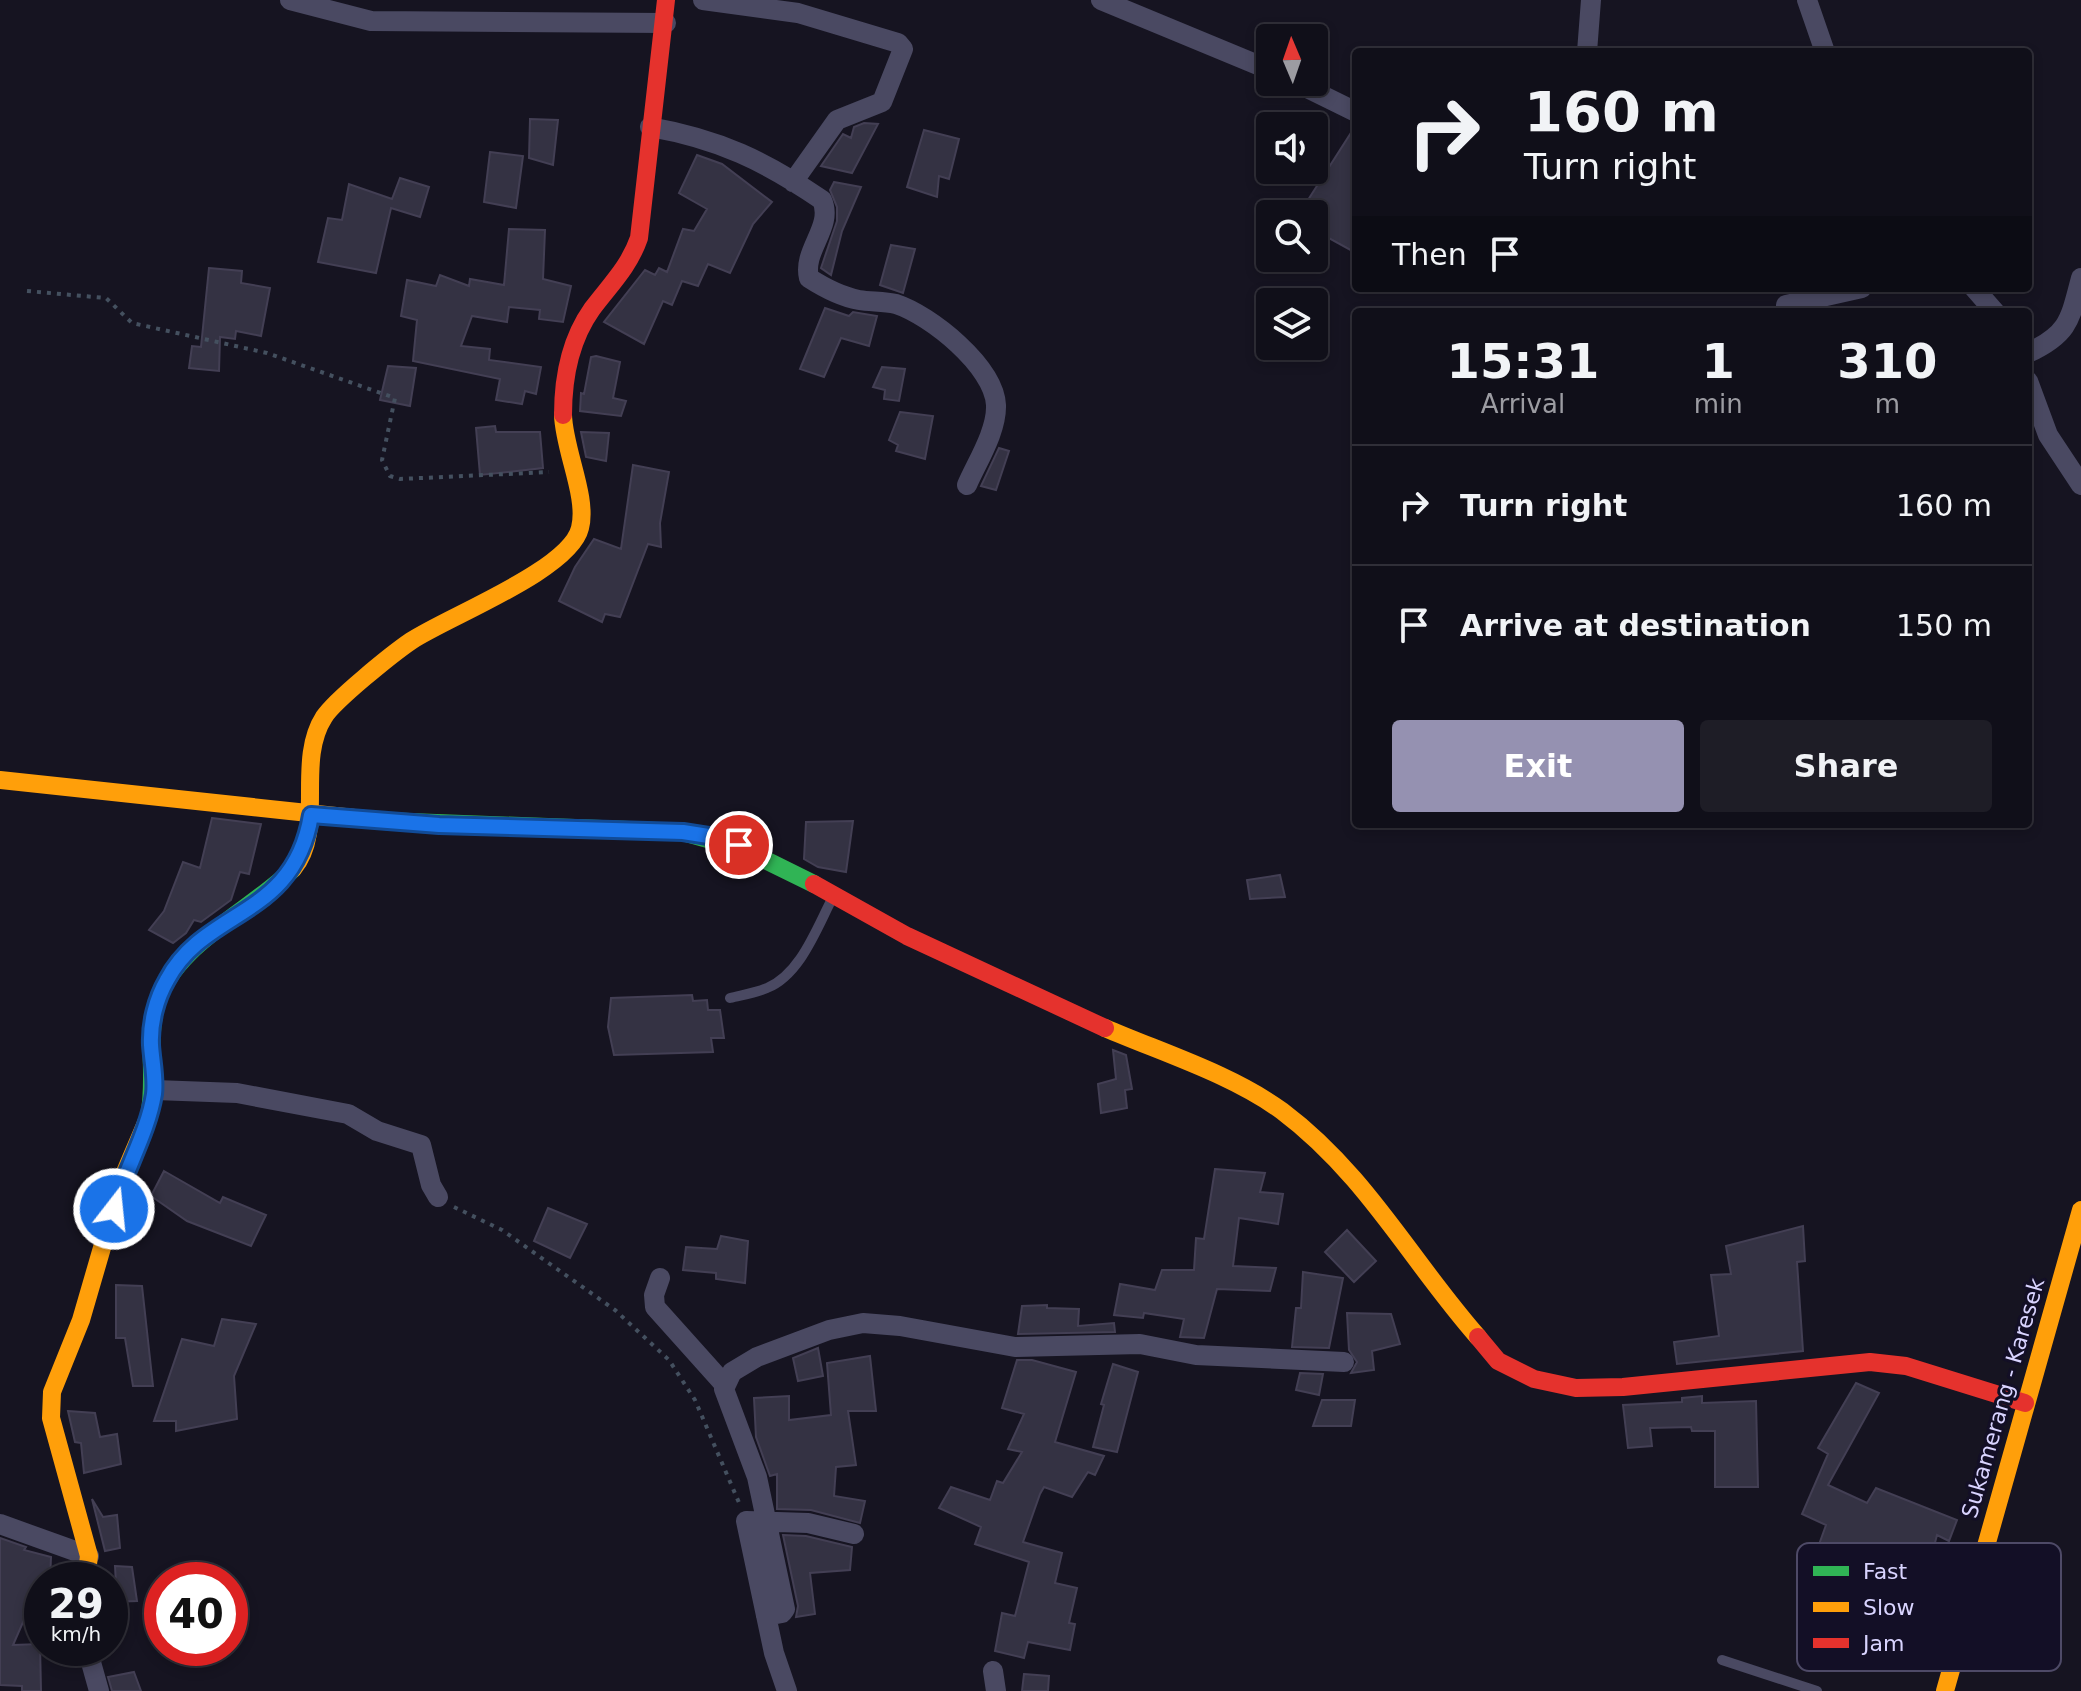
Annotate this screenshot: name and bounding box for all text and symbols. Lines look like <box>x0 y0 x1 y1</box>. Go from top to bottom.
north arrow <box>1256 24 1328 96</box>
map controls <box>1256 24 1328 360</box>
text: 160 m <box>1524 79 1719 144</box>
icon: right <box>1392 80 1496 184</box>
button: sound <box>1256 112 1328 184</box>
text: Turn right <box>1524 146 1696 187</box>
button: search <box>1256 200 1328 272</box>
icon: arrive <box>1483 232 1527 276</box>
text: Then <box>1392 237 1467 272</box>
button: layers <box>1256 288 1328 360</box>
text: 15:31 <box>1446 333 1599 389</box>
text: 1 <box>1702 333 1735 389</box>
text: 310 <box>1837 333 1937 389</box>
text: Arrival <box>1481 389 1565 419</box>
text: min <box>1694 389 1743 419</box>
text: m <box>1875 389 1900 419</box>
icon: right <box>1392 483 1436 527</box>
text: Turn right <box>1460 488 1627 523</box>
text: 160 m <box>1896 488 1992 523</box>
icon: arrive <box>1392 603 1436 647</box>
text: Arrive at destination <box>1460 608 1811 643</box>
text: 150 m <box>1896 608 1992 643</box>
button: Exit <box>1392 720 1684 812</box>
button: Share <box>1700 720 1992 812</box>
pin <box>705 811 773 879</box>
icon: arrive <box>717 823 761 867</box>
position arrow <box>72 1167 156 1251</box>
street label: Sukamerang - Karesek <box>1957 1275 2049 1521</box>
legend <box>1797 1543 2061 1671</box>
text: Fast <box>1863 1559 1908 1584</box>
speed limit sign: 40 <box>144 1562 248 1666</box>
text: 29 <box>48 1581 104 1627</box>
text: Slow <box>1863 1595 1915 1620</box>
text: km/h <box>51 1622 101 1646</box>
text: Jam <box>1861 1631 1904 1656</box>

